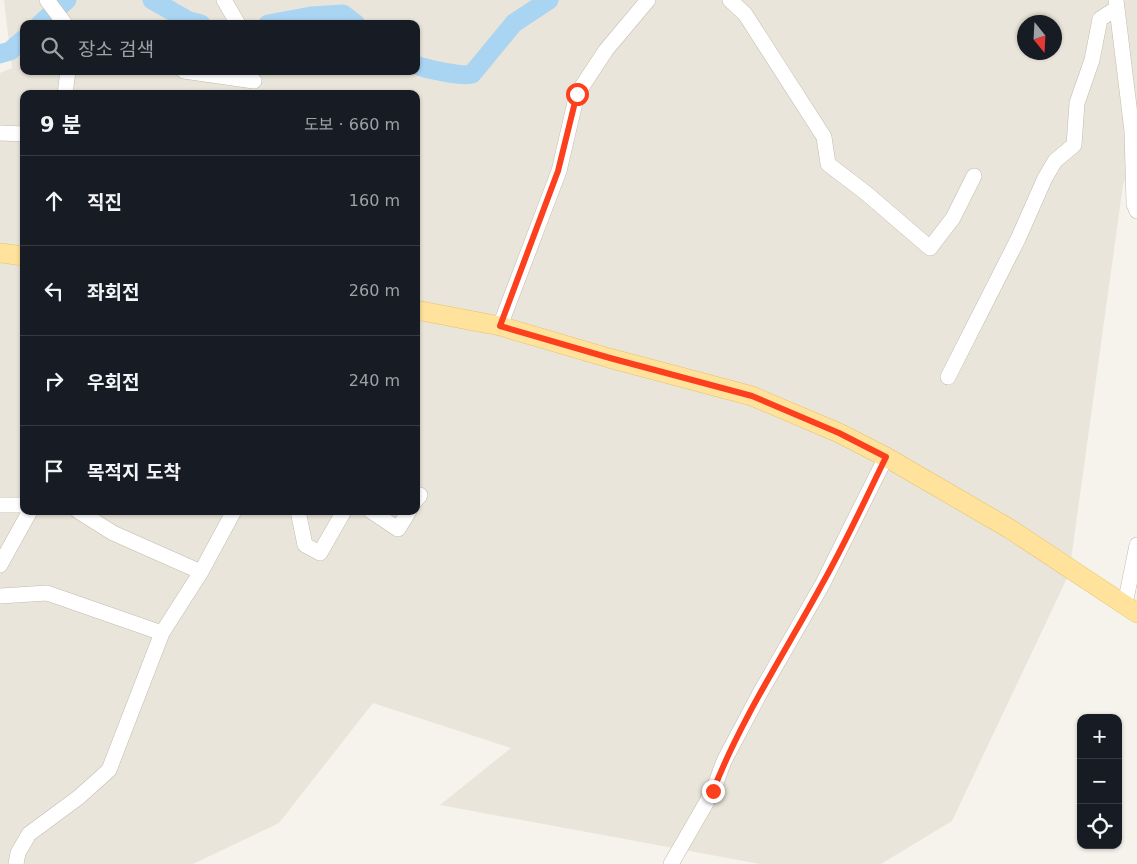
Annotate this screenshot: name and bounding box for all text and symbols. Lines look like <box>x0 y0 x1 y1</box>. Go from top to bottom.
north arrow <box>1017 15 1062 60</box>
search box <box>20 20 420 75</box>
icon: search <box>38 34 66 62</box>
text: 장소 검색 <box>78 38 154 60</box>
route start <box>566 83 589 106</box>
text: 9 분 <box>40 113 81 137</box>
text: 도보 · 660 m <box>304 115 400 134</box>
icon: ahead <box>40 187 68 215</box>
text: 직진 <box>87 191 122 213</box>
text: 160 m <box>349 191 400 210</box>
icon: left <box>40 277 68 305</box>
text: 좌회전 <box>87 281 139 303</box>
text: 260 m <box>349 281 400 300</box>
icon: right <box>40 367 68 395</box>
text: 우회전 <box>87 371 139 393</box>
text: 240 m <box>349 371 400 390</box>
icon: arrive <box>40 457 68 485</box>
text: 목적지 도착 <box>87 461 181 483</box>
map controls <box>1077 714 1122 849</box>
button: + <box>1077 714 1122 759</box>
button: − <box>1077 759 1122 804</box>
route end <box>702 780 725 803</box>
button: locate <box>1077 804 1122 849</box>

